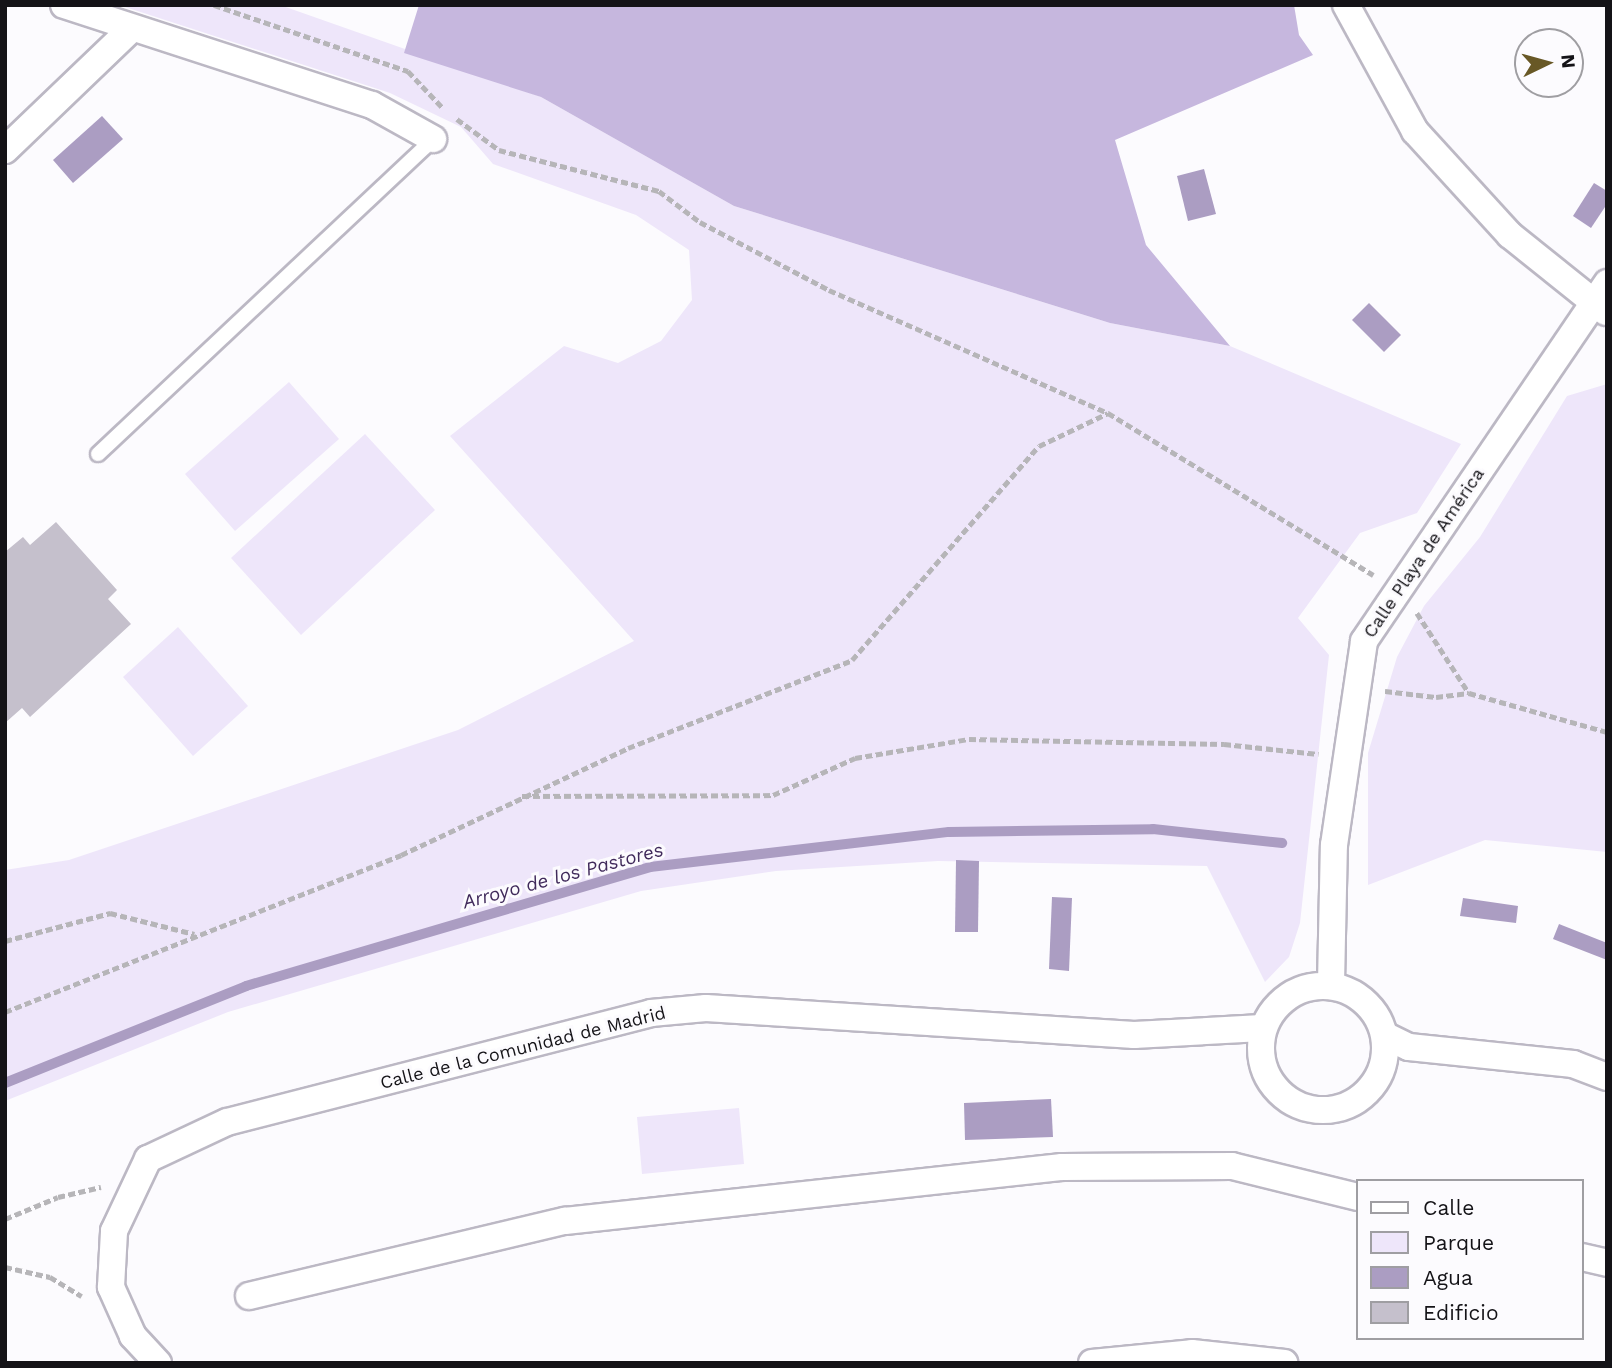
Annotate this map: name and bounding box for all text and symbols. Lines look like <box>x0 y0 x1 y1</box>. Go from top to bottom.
north arrow <box>1514 28 1584 98</box>
text: N <box>1556 53 1580 69</box>
street label: Calle Playa de América <box>1359 464 1489 642</box>
water label: Arroyo de los Pastores <box>460 838 666 914</box>
street label: Calle de la Comunidad de Madrid <box>378 1002 668 1094</box>
legend <box>1356 1179 1584 1340</box>
text: Calle <box>1423 1195 1474 1220</box>
text: Parque <box>1423 1230 1494 1255</box>
text: Agua <box>1423 1265 1473 1290</box>
text: Edificio <box>1423 1300 1499 1325</box>

